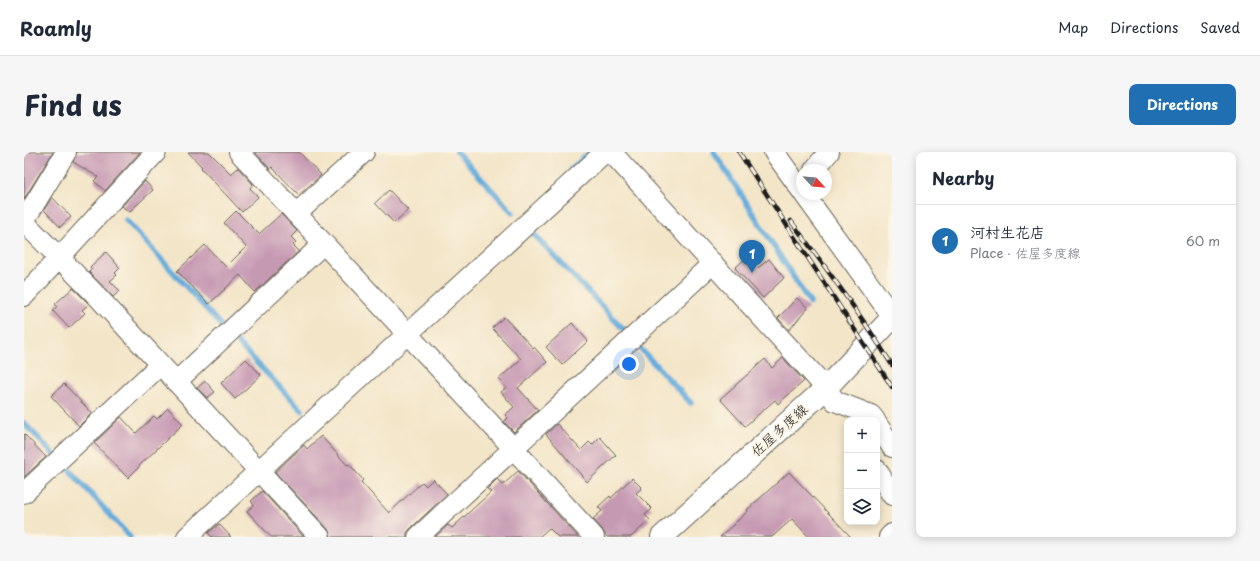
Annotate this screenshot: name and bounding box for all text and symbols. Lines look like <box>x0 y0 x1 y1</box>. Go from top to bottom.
text: Roamly <box>20 14 92 42</box>
text: Map <box>1058 17 1088 38</box>
text: Directions <box>1110 17 1178 38</box>
text: Saved <box>1200 17 1240 38</box>
text: Find us <box>24 83 122 126</box>
button: Directions <box>1129 84 1236 125</box>
north arrow <box>796 164 832 200</box>
text: Nearby <box>932 165 994 191</box>
text: 河村生花店 <box>970 220 1045 243</box>
text: 1 <box>942 231 948 250</box>
text: 60 m <box>1186 231 1220 250</box>
pin: 1 <box>739 240 765 273</box>
text: Place · 佐屋多度線 <box>970 243 1080 262</box>
your location <box>619 354 639 374</box>
street label: 佐屋多度線 <box>746 399 812 461</box>
map controls <box>844 417 880 525</box>
button: + <box>844 417 880 453</box>
button: − <box>844 453 880 489</box>
button: layers <box>844 489 880 525</box>

